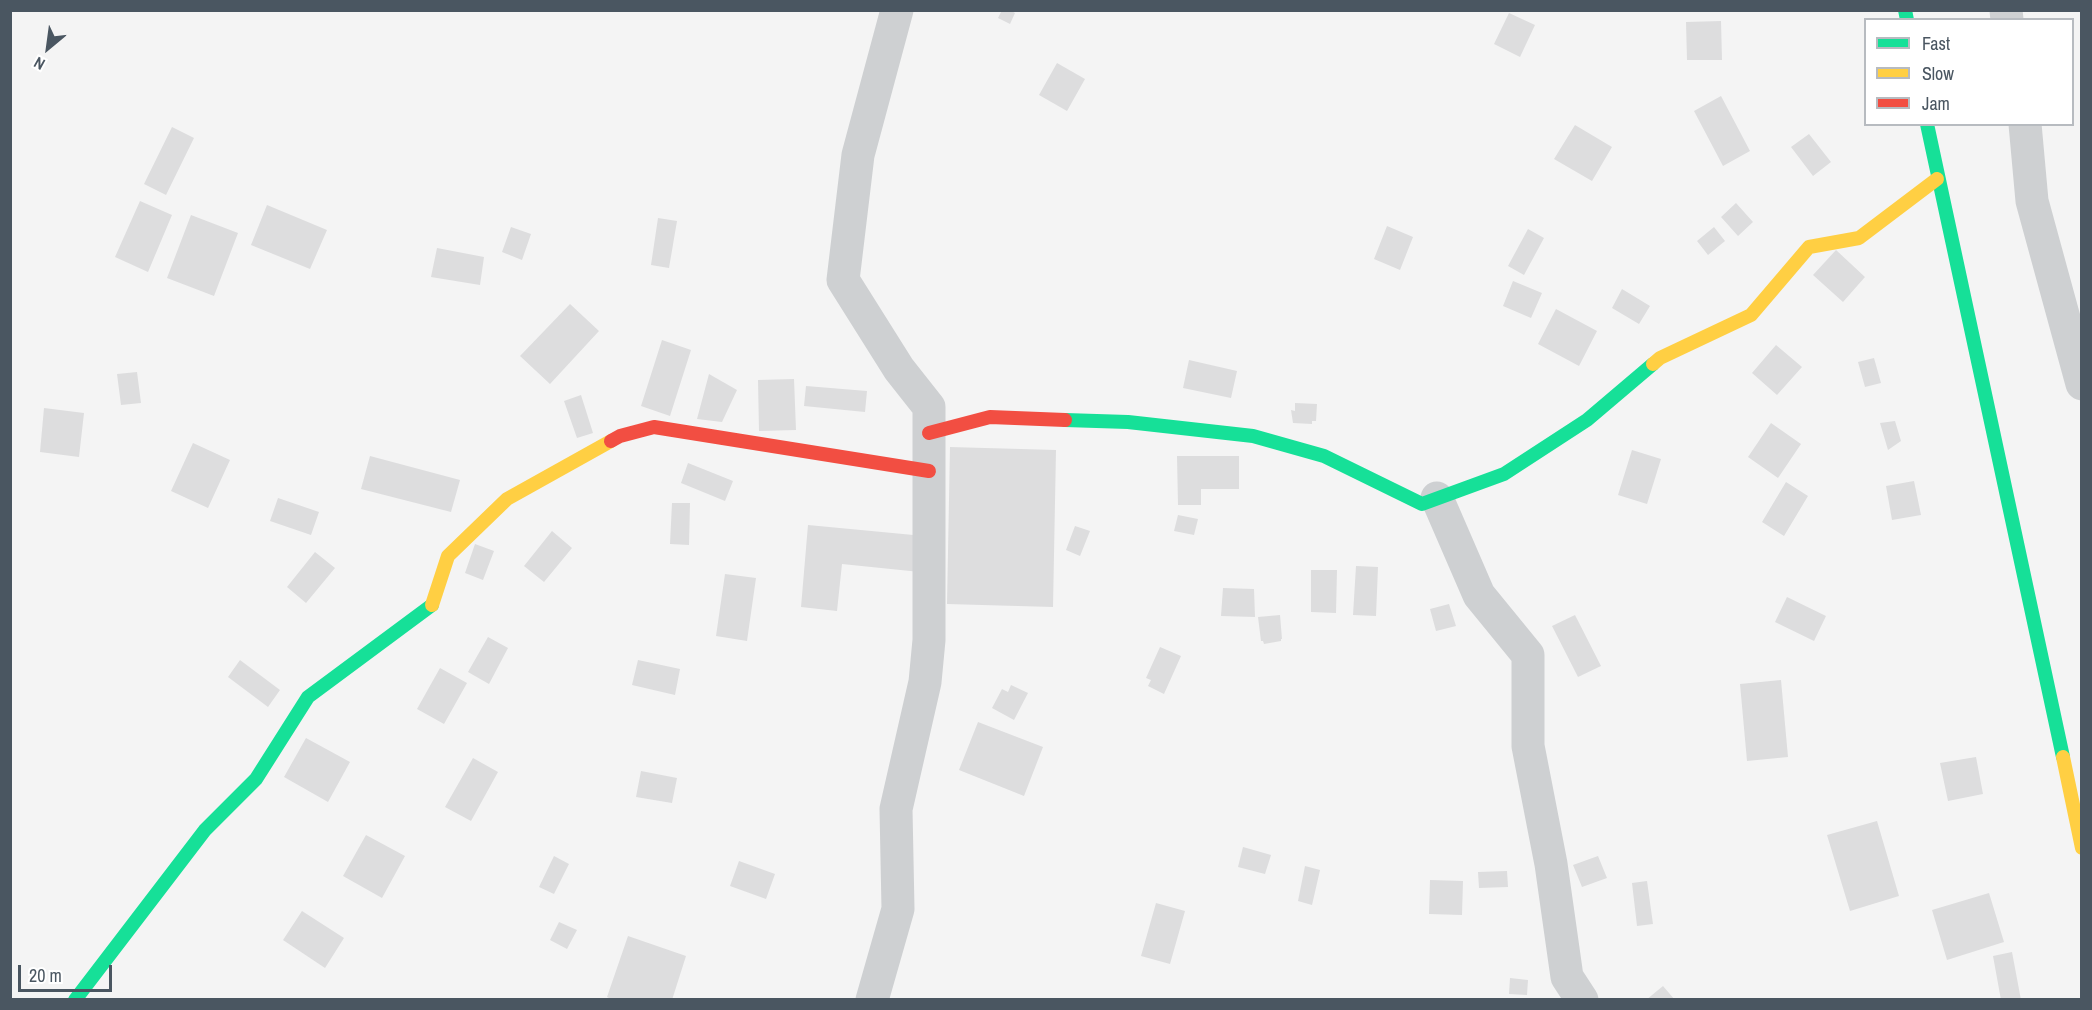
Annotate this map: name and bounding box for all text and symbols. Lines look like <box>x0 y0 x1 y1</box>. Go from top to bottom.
north arrow <box>18 18 78 78</box>
legend <box>1864 18 2074 126</box>
text: Fast <box>1922 31 1950 56</box>
text: N <box>30 52 49 76</box>
text: Slow <box>1922 61 1954 86</box>
text: Jam <box>1922 91 1950 116</box>
scale bar <box>21 953 116 991</box>
text: 20 m <box>29 963 62 988</box>

